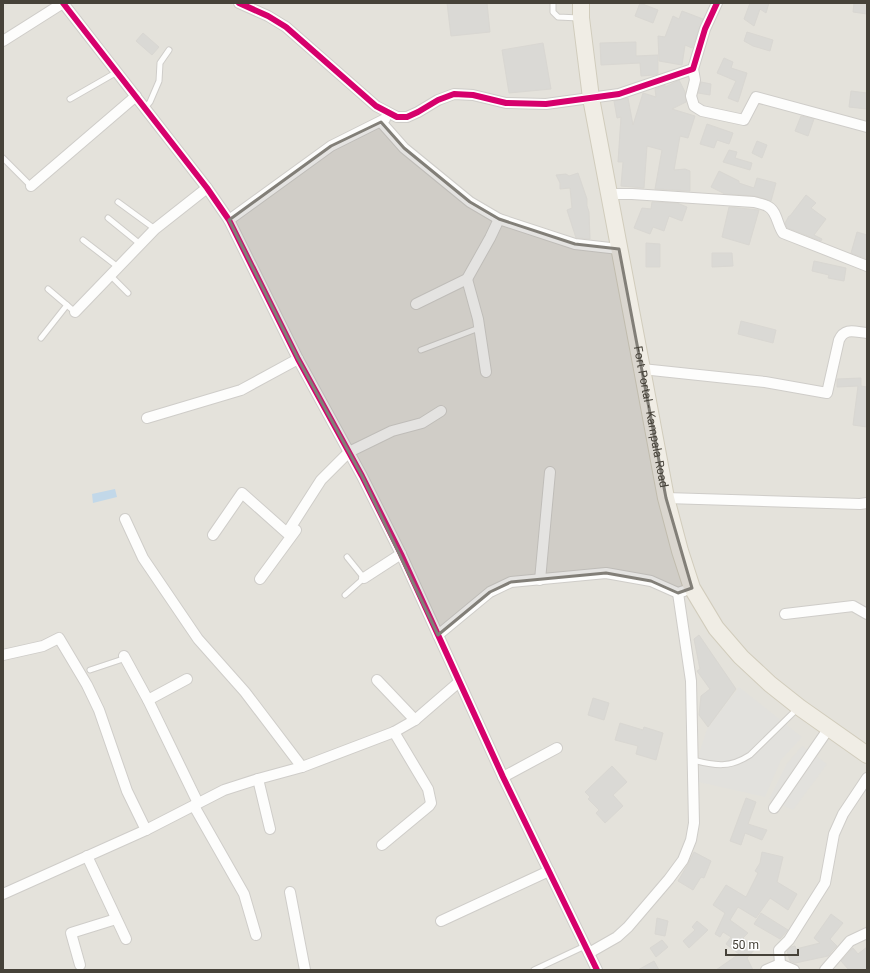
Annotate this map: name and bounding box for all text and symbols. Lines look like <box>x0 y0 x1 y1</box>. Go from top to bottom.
street label: Fort Portal - Kampala Road <box>631 345 671 489</box>
scale bar <box>726 931 798 957</box>
text: 50 m <box>732 938 759 952</box>

